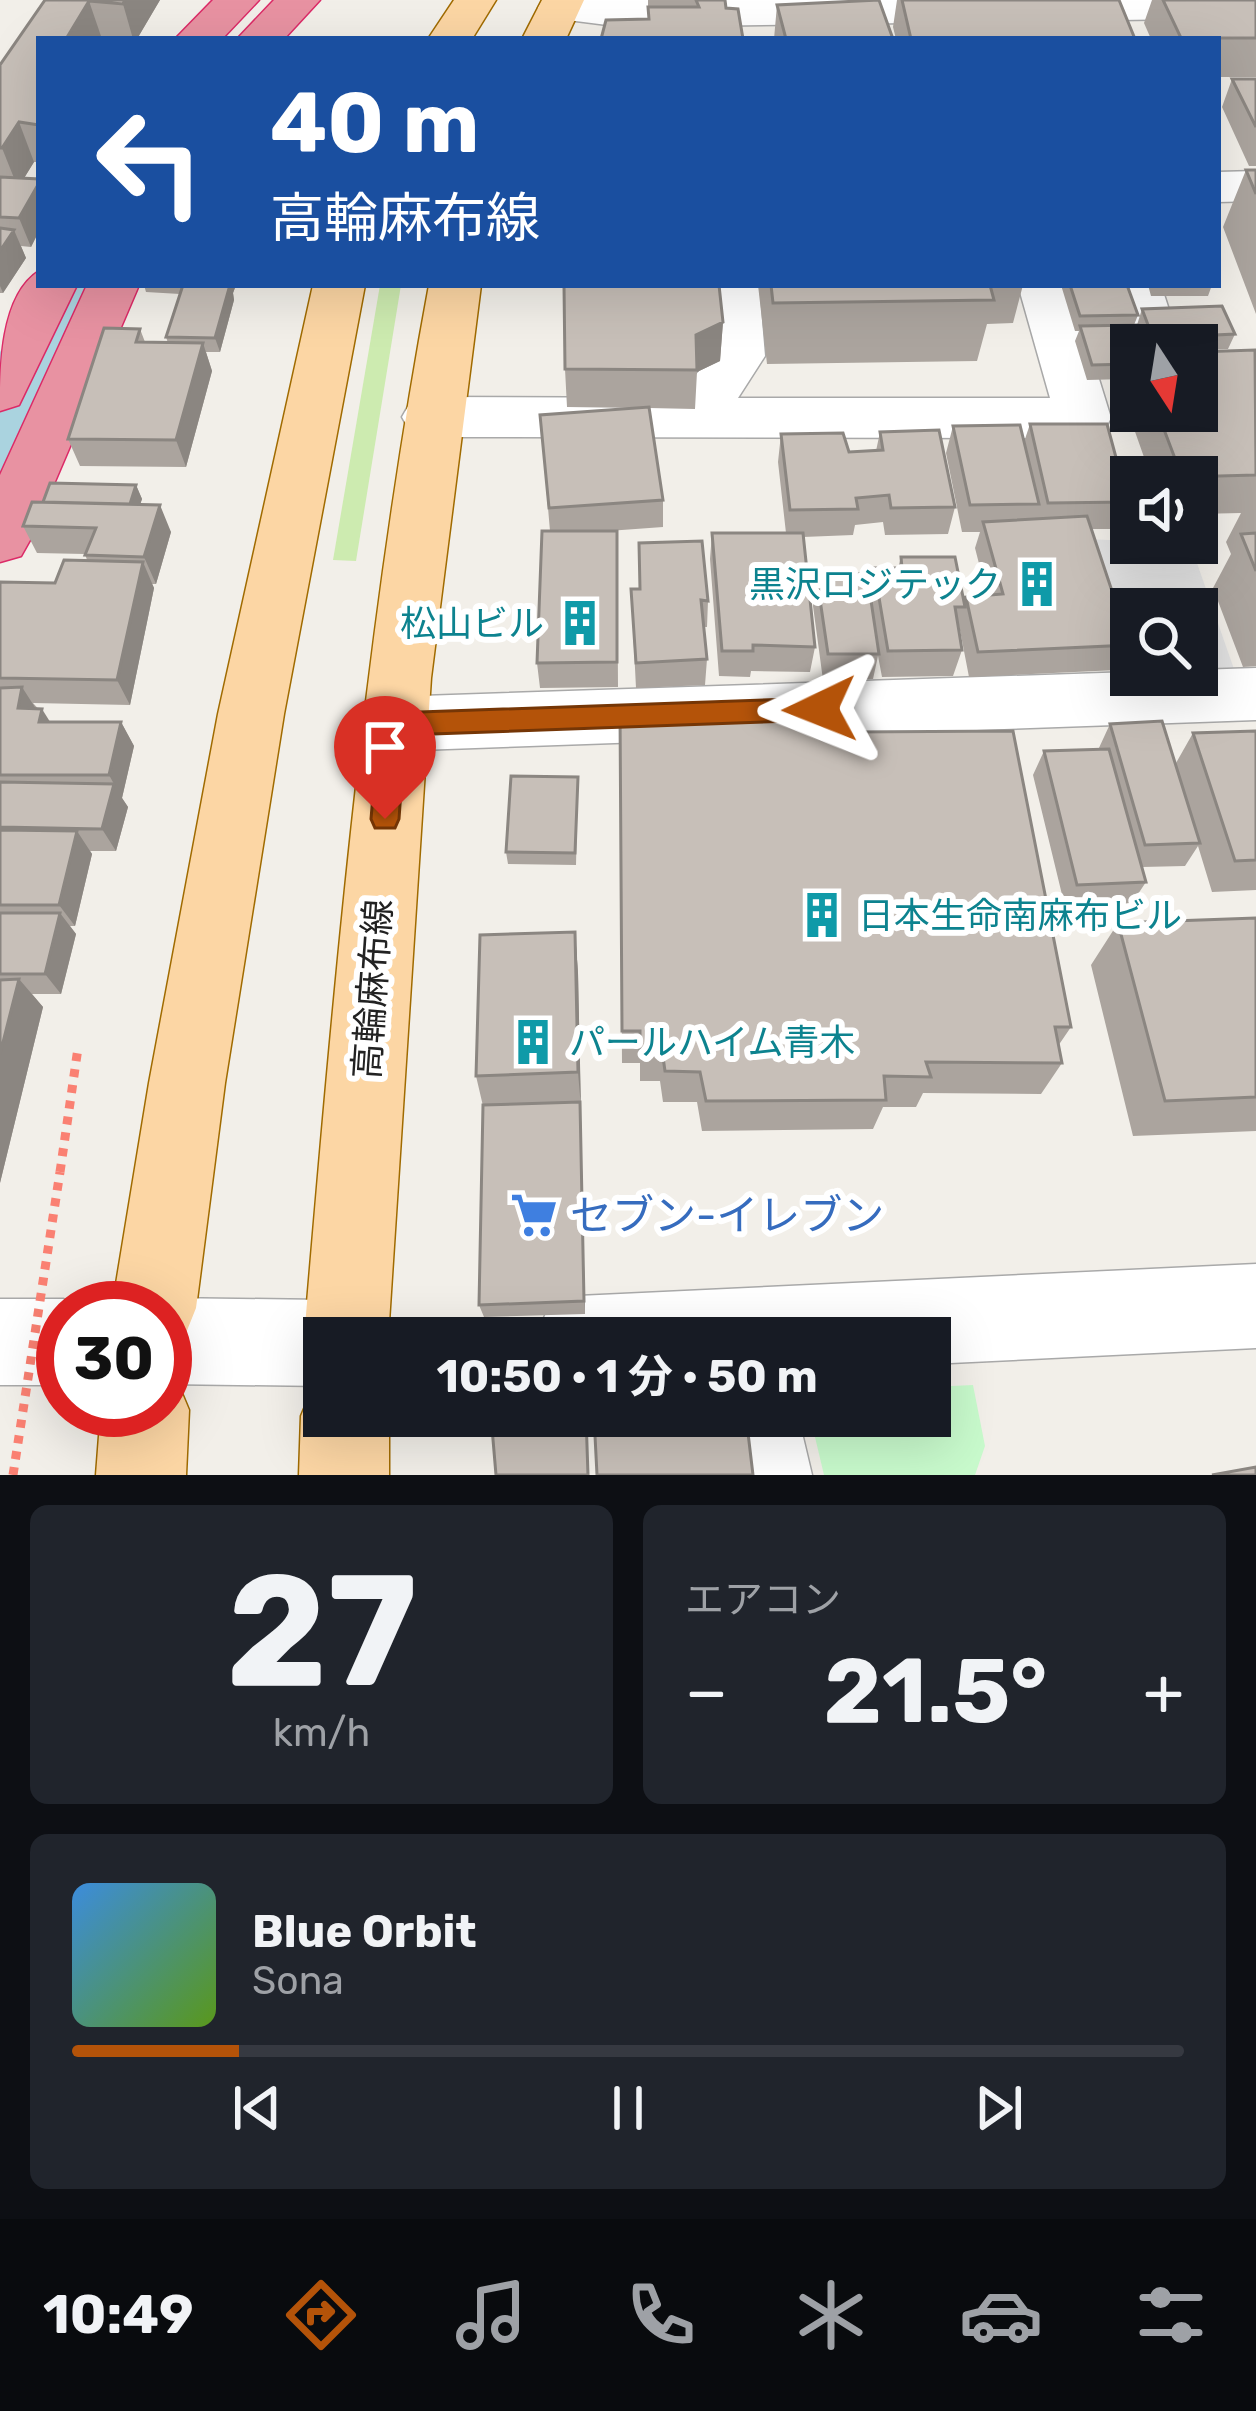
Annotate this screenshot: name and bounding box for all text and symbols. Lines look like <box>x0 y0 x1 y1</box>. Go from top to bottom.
text: 40 m <box>270 73 479 173</box>
icon: left <box>72 84 228 240</box>
text: 高輪麻布線 <box>270 187 540 251</box>
north arrow <box>1110 324 1218 432</box>
map controls <box>1110 324 1218 696</box>
button: sound <box>1110 456 1218 564</box>
building icon: 黒沢ロジテック <box>1012 559 1062 609</box>
place label: 黒沢ロジテック <box>749 563 1001 606</box>
button: search <box>1110 588 1218 696</box>
building icon: 松山ビル <box>555 598 605 648</box>
place label: 松山ビル <box>400 602 544 645</box>
position arrow <box>757 646 883 772</box>
pin <box>334 696 436 819</box>
icon: arrive <box>352 714 418 780</box>
building icon: 日本生命南麻布ビル <box>797 890 847 940</box>
place label: 日本生命南麻布ビル <box>858 894 1182 937</box>
street label: 高輪麻布線 <box>345 898 400 1080</box>
building icon: パールハイム青木 <box>508 1017 558 1067</box>
place label: パールハイム青木 <box>569 1021 856 1064</box>
supermarket icon: セブン-イレブン <box>509 1190 559 1240</box>
place label: セブン-イレブン <box>570 1191 884 1241</box>
speed limit sign: 30 <box>36 1281 192 1437</box>
text: 10:50 · 1 分 · 50 m <box>436 1350 818 1403</box>
text: 27 <box>226 1539 417 1724</box>
text: エアコン <box>685 1577 841 1623</box>
text: 21.5° <box>823 1638 1047 1745</box>
text: − <box>685 1652 728 1731</box>
text: + <box>1143 1652 1184 1731</box>
text: km/h <box>273 1710 370 1756</box>
text: Blue Orbit <box>252 1905 476 1958</box>
text: Sona <box>252 1958 344 2004</box>
icon: previous <box>224 2075 290 2141</box>
icon: pause <box>595 2075 661 2141</box>
icon: next <box>966 2075 1032 2141</box>
icon: directions <box>279 2273 363 2357</box>
icon: music <box>449 2273 533 2357</box>
icon: phone <box>619 2273 703 2357</box>
icon: climate <box>789 2273 873 2357</box>
icon: car <box>959 2273 1043 2357</box>
icon: filters <box>1129 2273 1213 2357</box>
text: 10:49 <box>43 2283 194 2347</box>

